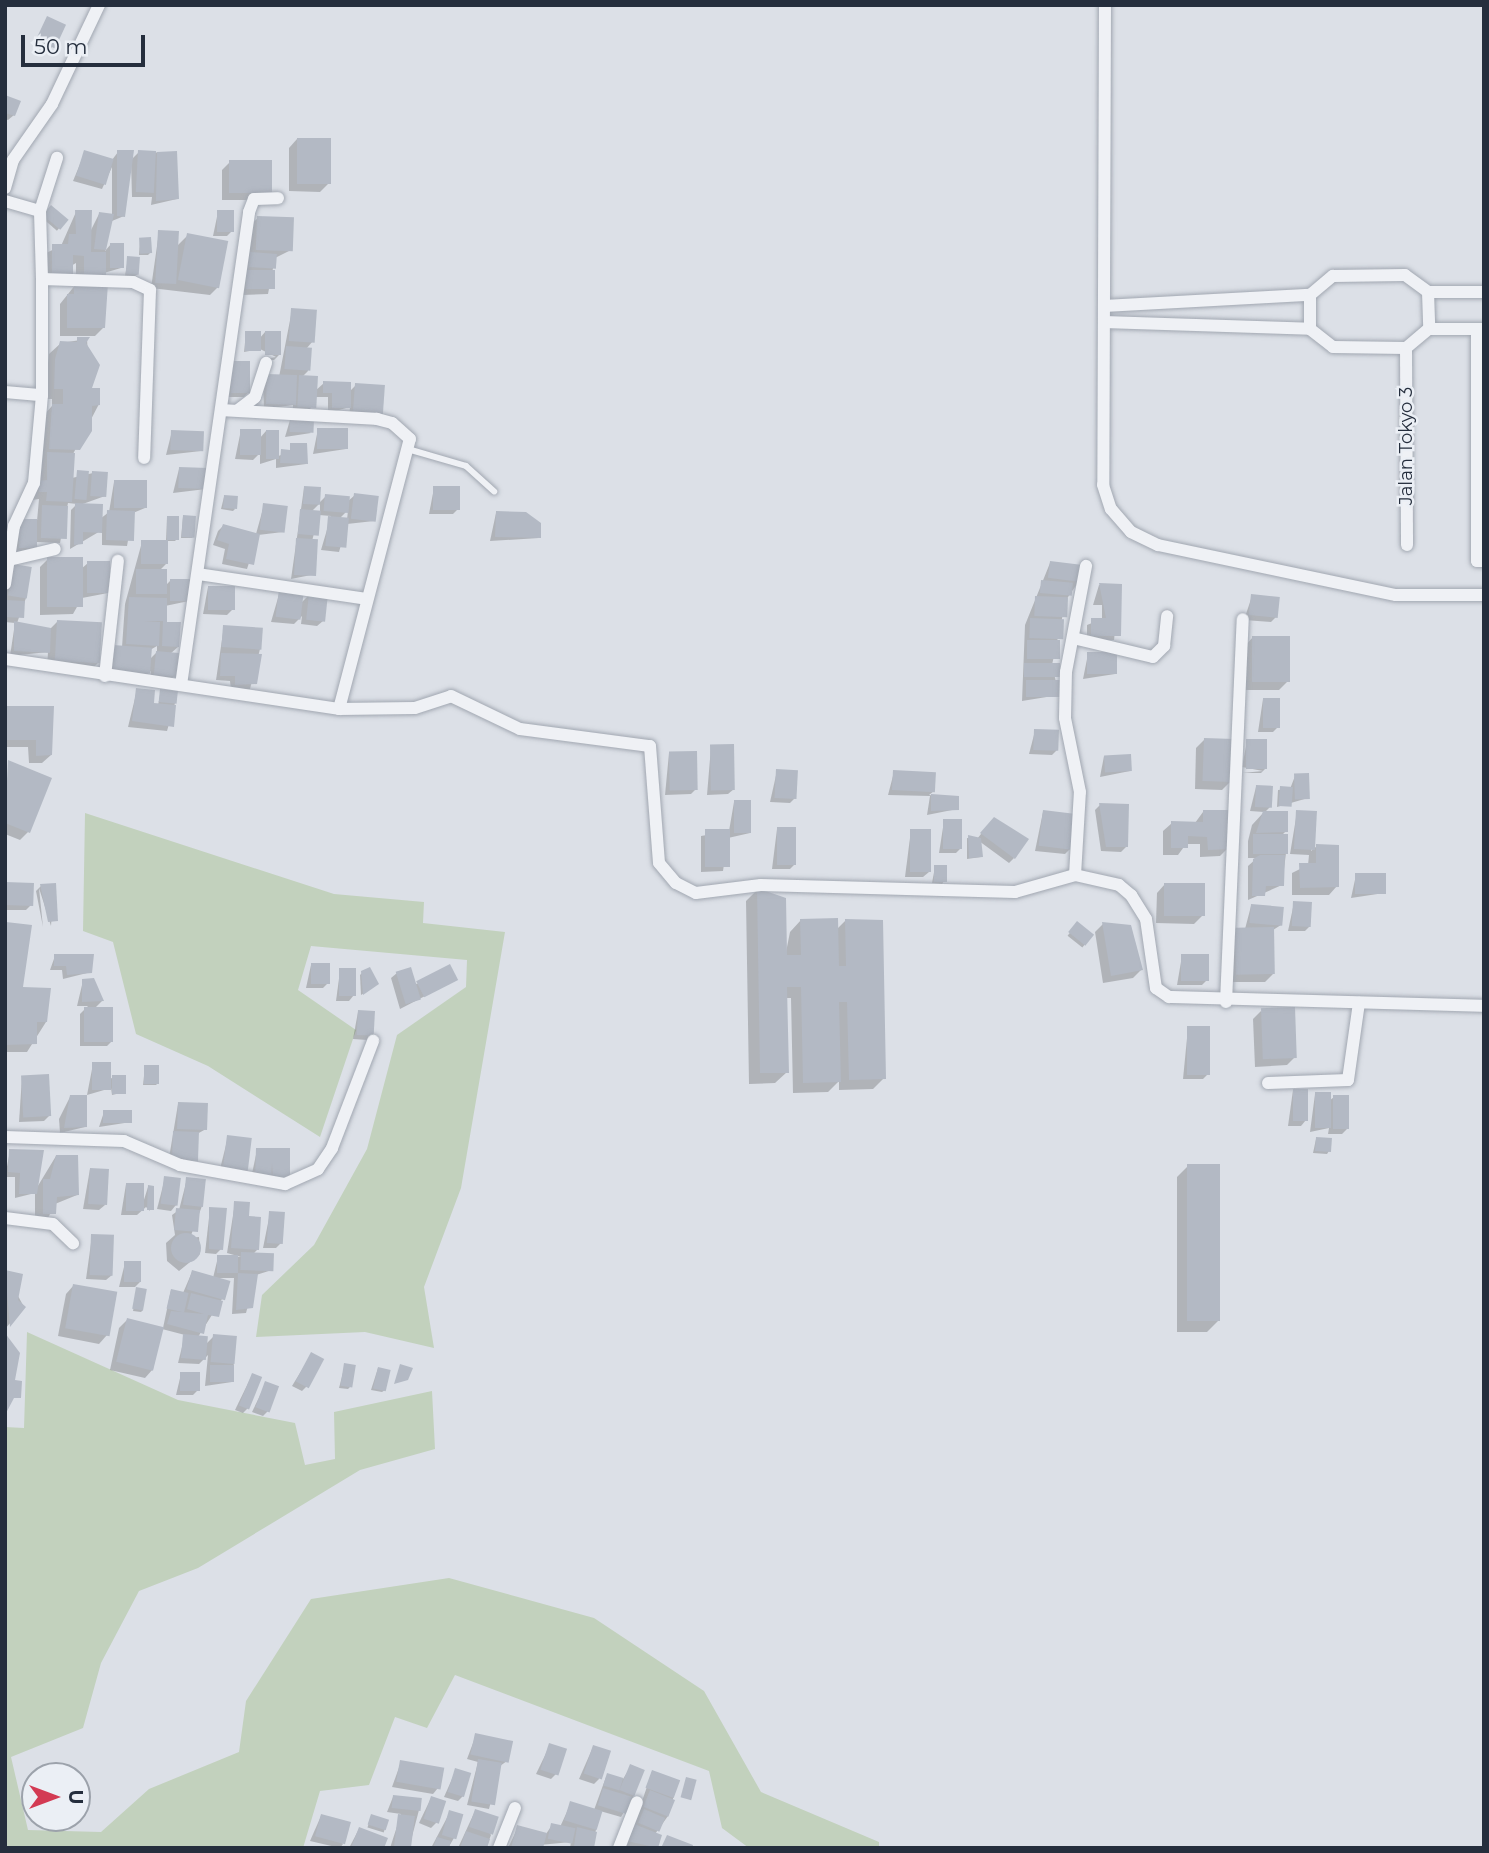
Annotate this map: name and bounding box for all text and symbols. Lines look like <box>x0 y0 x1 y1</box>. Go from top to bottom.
scale bar <box>24 21 149 65</box>
text: 50 m <box>34 34 88 59</box>
street label: Jalan Tokyo 3 <box>1395 387 1417 505</box>
north arrow <box>21 1762 91 1832</box>
text: U <box>64 1790 87 1804</box>

